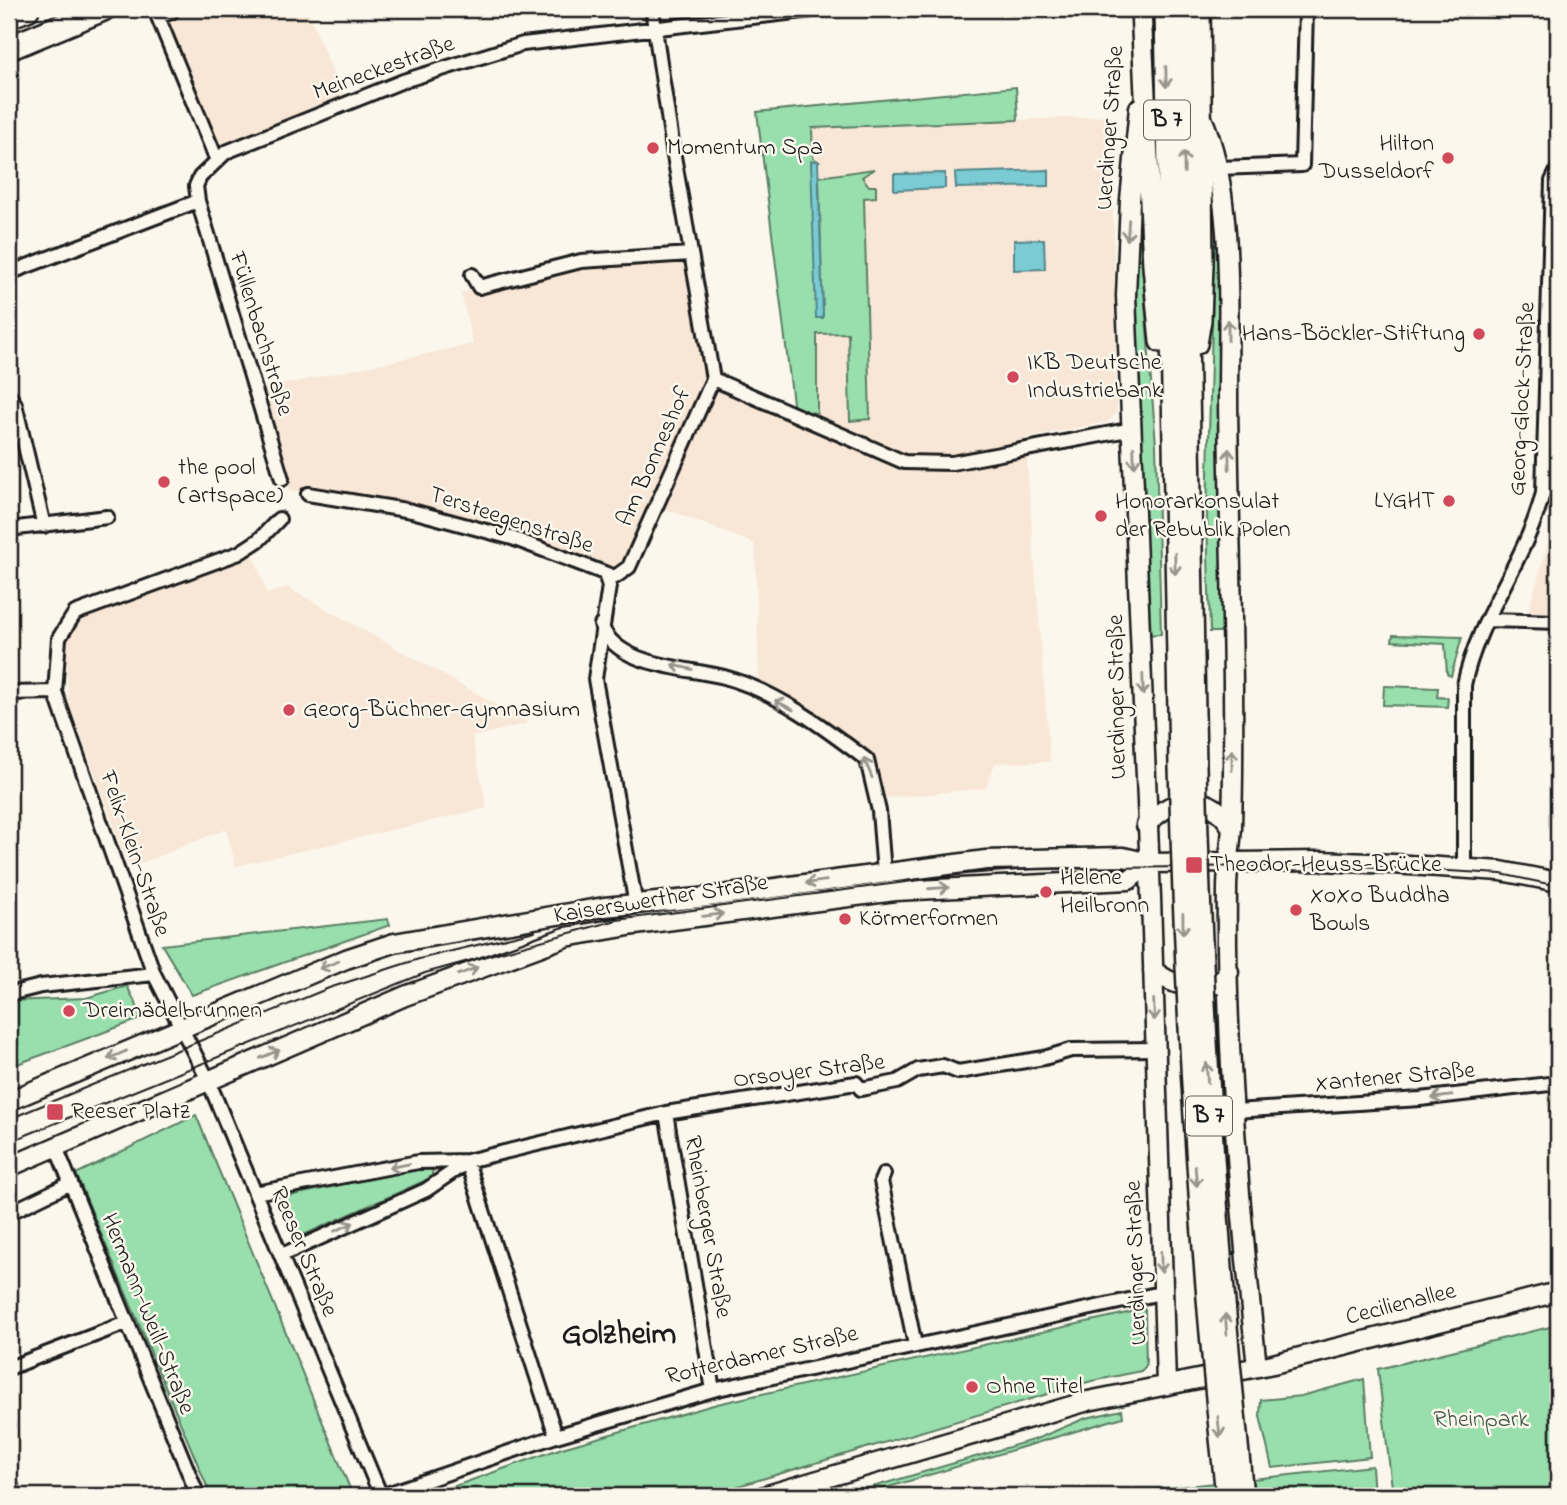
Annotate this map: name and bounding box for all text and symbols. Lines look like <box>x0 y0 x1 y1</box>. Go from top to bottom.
street label: Meineckestraße <box>308 27 460 111</box>
street label: Uerdinger Straße <box>1088 44 1134 212</box>
one-way arrow <box>1159 65 1173 88</box>
road number: B 7 <box>1144 100 1190 140</box>
place label: Hilton Dusseldorf <box>1318 127 1435 190</box>
place label: Momentum Spa <box>667 131 823 166</box>
marker: Momentum Spa <box>645 140 661 156</box>
marker: Hilton Dusseldorf <box>1440 150 1456 166</box>
one-way arrow <box>1177 151 1191 174</box>
one-way arrow <box>1121 218 1134 241</box>
street label: Füllenbachstraße <box>218 247 302 421</box>
street label: Georg-Glock-Straße <box>1500 301 1546 497</box>
place label: Hans-Böckler-Stiftung <box>1242 317 1465 352</box>
one-way arrow <box>1221 319 1235 342</box>
marker: Hans-Böckler-Stiftung <box>1471 326 1487 342</box>
place label: IKB Deutsche Industriebank <box>1027 346 1163 409</box>
marker: IKB Deutsche Industriebank <box>1005 369 1021 385</box>
street label: Am Bonneshof <box>609 381 702 532</box>
one-way arrow <box>1128 445 1141 468</box>
one-way arrow <box>1222 448 1236 471</box>
place label: the pool (artspace) <box>178 451 283 514</box>
marker: the pool (artspace) <box>156 474 172 490</box>
street label: Tersteegenstraße <box>424 478 598 564</box>
place label: LYGHT <box>1374 484 1435 519</box>
place label: Honorarkonsulat der Rebublik Polen <box>1115 485 1291 548</box>
marker: LYGHT <box>1441 493 1457 509</box>
marker: Honorarkonsulat der Rebublik Polen <box>1093 508 1109 524</box>
one-way arrow <box>1168 552 1182 575</box>
street label: Uerdinger Straße <box>1099 614 1137 780</box>
one-way arrow <box>671 660 694 674</box>
one-way arrow <box>1136 673 1150 696</box>
place label: Georg-Büchner-Gymnasium <box>303 693 580 729</box>
one-way arrow <box>774 697 795 711</box>
marker: Georg-Büchner-Gymnasium <box>281 702 297 718</box>
one-way arrow <box>1225 749 1239 772</box>
one-way arrow <box>861 758 874 779</box>
street label: Felix-Klein-Straße <box>89 765 179 942</box>
place label: Theodor-Heuss-Brücke <box>1210 848 1442 883</box>
marker: Theodor-Heuss-Brücke <box>1184 855 1204 875</box>
place label: Helene Heilbronn <box>1060 861 1149 924</box>
street label: Kaiserswerther Straße <box>551 866 771 934</box>
one-way arrow <box>805 875 828 888</box>
place label: XoXo Buddha Bowls <box>1309 879 1450 942</box>
one-way arrow <box>927 881 949 894</box>
marker: Helene Heilbronn <box>1038 884 1054 900</box>
place label: Körmerformen <box>859 902 998 937</box>
marker: XoXo Buddha Bowls <box>1288 902 1304 918</box>
one-way arrow <box>701 908 724 921</box>
marker: Körmerformen <box>837 911 853 927</box>
one-way arrow <box>1176 912 1190 935</box>
one-way arrow <box>319 960 340 973</box>
one-way arrow <box>457 964 479 977</box>
place label: Dreimädelbrunnen <box>82 994 262 1029</box>
one-way arrow <box>1148 999 1161 1022</box>
marker: Dreimädelbrunnen <box>61 1003 77 1019</box>
street label: Orsoyer Straße <box>731 1045 887 1100</box>
one-way arrow <box>259 1046 281 1059</box>
one-way arrow <box>107 1049 128 1062</box>
street label: Xantener Straße <box>1313 1054 1477 1102</box>
one-way arrow <box>1200 1062 1213 1084</box>
one-way arrow <box>1431 1090 1454 1103</box>
place label: Reeser Platz <box>71 1095 191 1130</box>
road number: B 7 <box>1186 1096 1232 1135</box>
marker: Reeser Platz <box>45 1102 65 1122</box>
street label: Rheinberger Straße <box>674 1133 740 1321</box>
one-way arrow <box>388 1160 411 1173</box>
one-way arrow <box>1190 1164 1203 1187</box>
street label: Uerdinger Straße <box>1117 1180 1157 1346</box>
street label: Reeser Straße <box>260 1181 346 1323</box>
street label: Hermann-Weill-Straße <box>91 1208 203 1420</box>
one-way arrow <box>333 1220 354 1233</box>
one-way arrow <box>1154 1250 1167 1273</box>
street label: Cecilienallee <box>1342 1274 1460 1336</box>
district label: Golzheim <box>562 1312 676 1359</box>
one-way arrow <box>1219 1313 1232 1336</box>
street label: Rotterdamer Straße <box>662 1317 862 1395</box>
place label: Ohne Titel <box>986 1370 1083 1405</box>
marker: Ohne Titel <box>964 1379 980 1395</box>
park label: Rheinpark <box>1433 1403 1529 1438</box>
one-way arrow <box>1213 1415 1226 1438</box>

